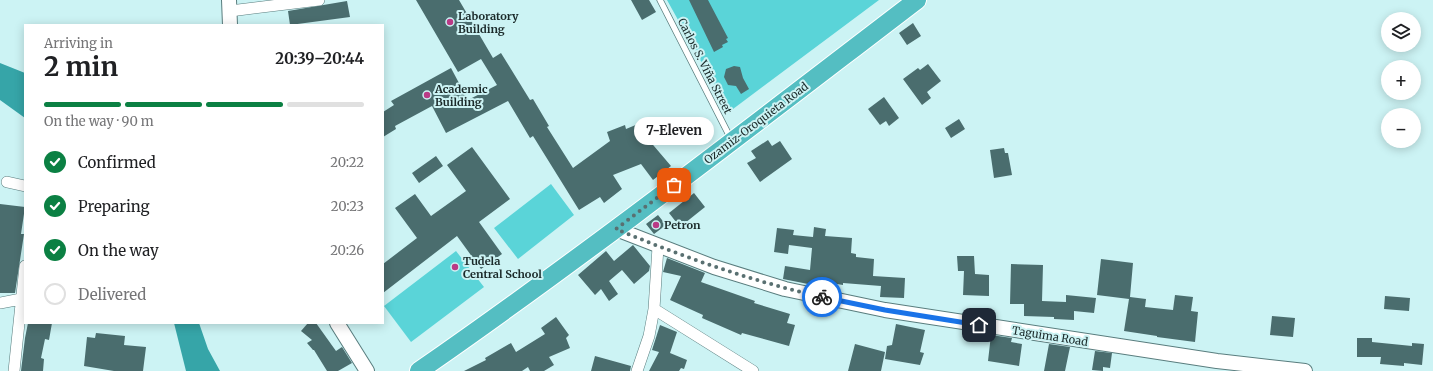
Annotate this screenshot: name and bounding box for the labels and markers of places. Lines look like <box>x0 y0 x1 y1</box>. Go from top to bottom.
place label: Laboratory Building <box>458 9 519 36</box>
marker: Laboratory Building <box>445 17 455 27</box>
place label: Academic Building <box>434 82 488 109</box>
marker: Academic Building <box>422 90 432 100</box>
callout: 7-Eleven <box>634 117 714 145</box>
pin <box>657 168 691 202</box>
place label: Petron <box>664 218 701 232</box>
marker: Petron <box>651 220 661 230</box>
place label: Tudela Central School <box>463 254 542 281</box>
marker: Tudela Central School <box>450 262 460 272</box>
pin <box>962 308 996 342</box>

